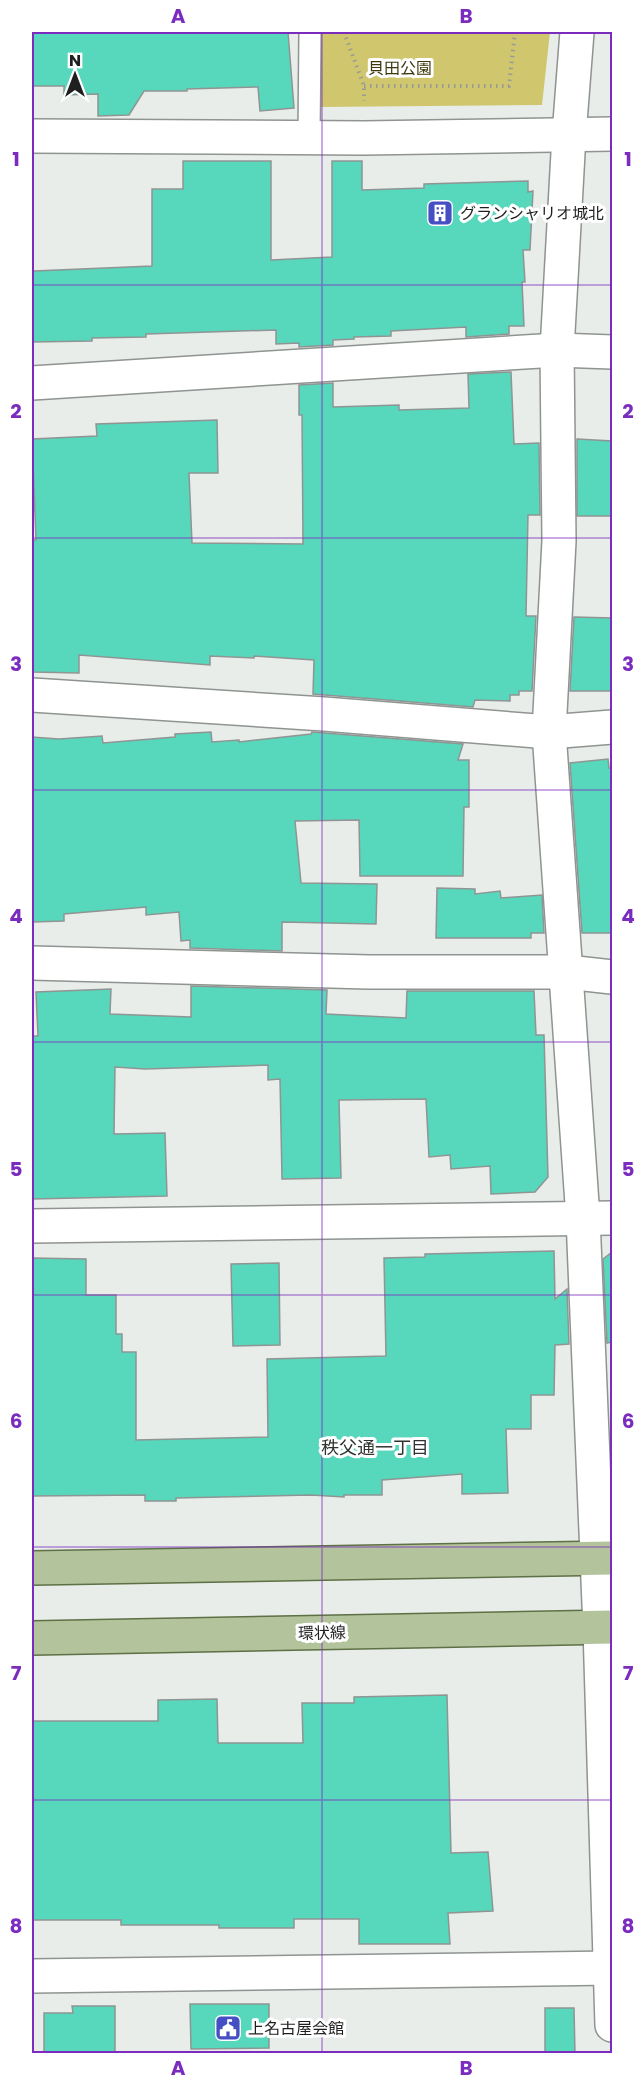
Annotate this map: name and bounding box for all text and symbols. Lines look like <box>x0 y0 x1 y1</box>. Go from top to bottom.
text: A <box>171 2 186 30</box>
text: B <box>459 2 473 30</box>
north arrow <box>45 45 105 105</box>
text: N <box>69 49 81 72</box>
park label: 貝田公園 <box>368 57 432 80</box>
text: 1 <box>12 145 20 173</box>
text: 1 <box>624 145 632 173</box>
building icon: グランシャリオ城北 <box>425 198 455 228</box>
place label: グランシャリオ城北 <box>460 202 604 225</box>
text: 2 <box>10 397 22 425</box>
text: 2 <box>622 397 634 425</box>
text: 3 <box>10 650 22 678</box>
text: 3 <box>622 650 634 678</box>
text: 4 <box>9 902 23 930</box>
text: 4 <box>621 902 635 930</box>
text: 5 <box>10 1155 23 1183</box>
text: 5 <box>622 1155 635 1183</box>
text: 6 <box>10 1407 22 1435</box>
text: 6 <box>622 1407 634 1435</box>
district label: 秩父通一丁目 <box>321 1435 429 1460</box>
street label: 環状線 <box>298 1621 346 1645</box>
text: 7 <box>11 1659 22 1687</box>
text: 7 <box>623 1659 634 1687</box>
text: 8 <box>10 1912 22 1940</box>
text: 8 <box>622 1912 634 1940</box>
public building icon: 上名古屋会館 <box>213 2013 243 2043</box>
place label: 上名古屋会館 <box>248 2017 344 2040</box>
text: A <box>171 2054 186 2082</box>
text: B <box>459 2054 473 2082</box>

